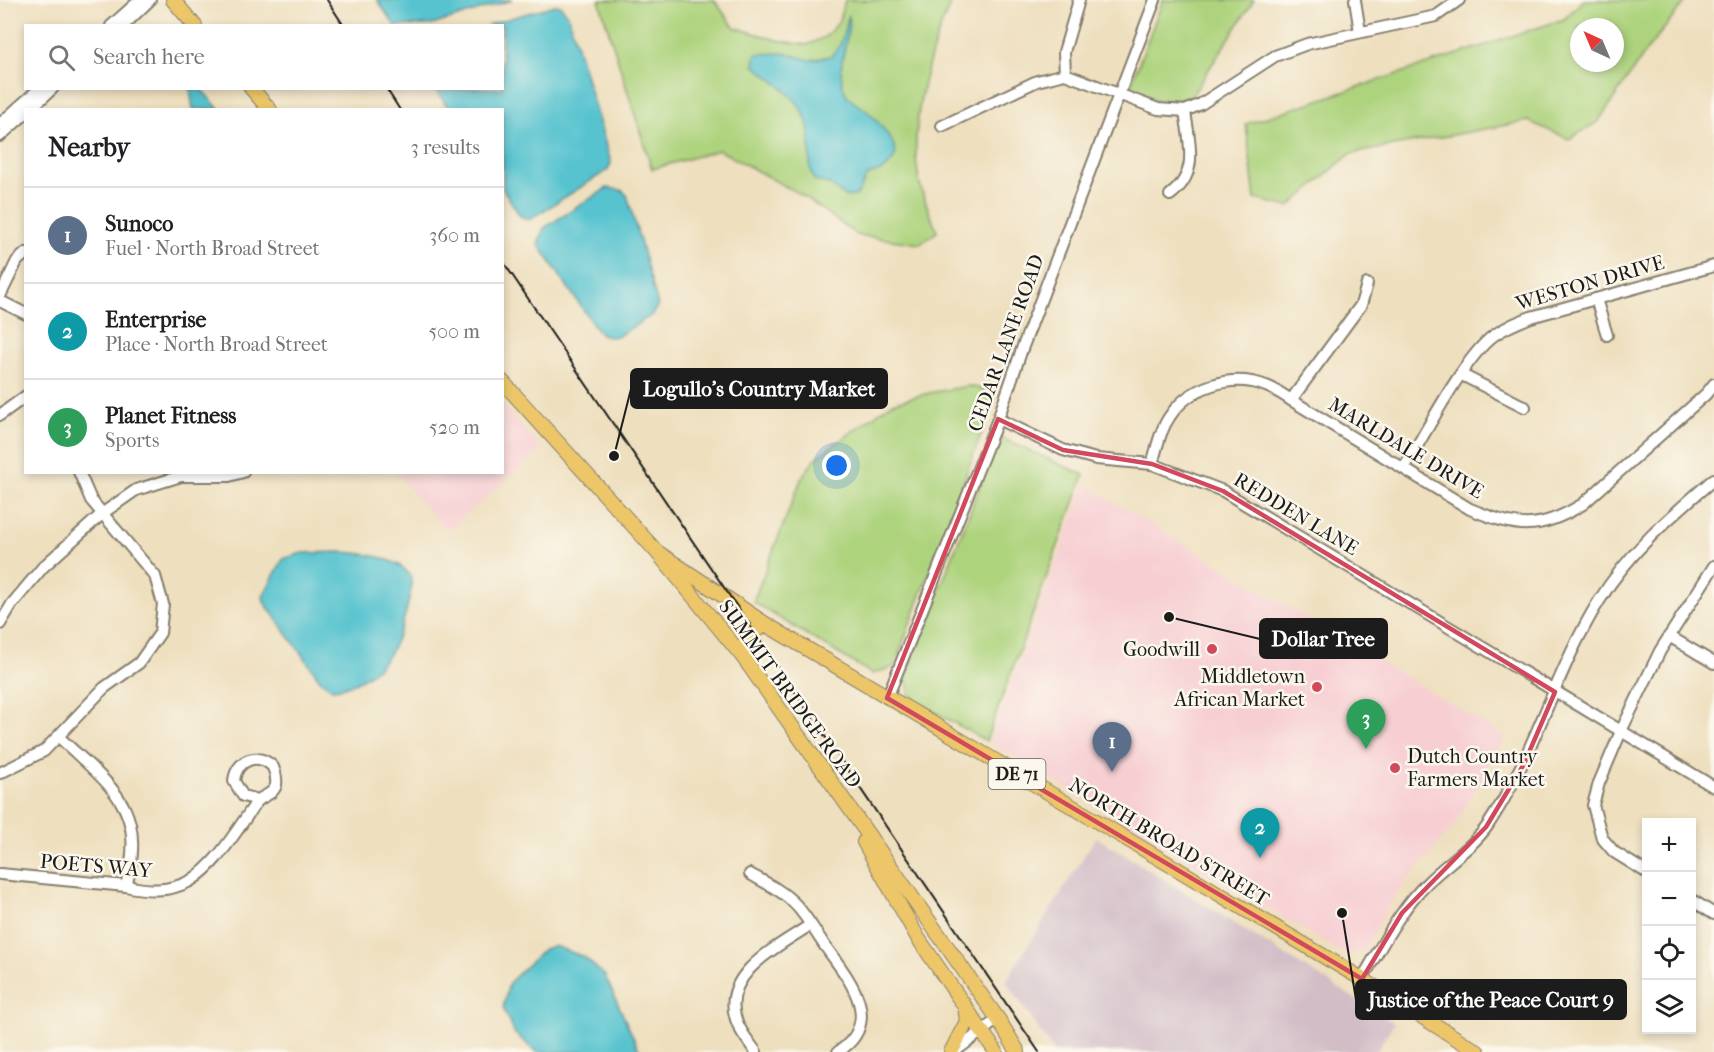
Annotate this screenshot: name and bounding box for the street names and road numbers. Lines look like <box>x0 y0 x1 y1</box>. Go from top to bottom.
street label: CEDAR LANE ROAD <box>963 251 1049 435</box>
street label: WESTON DRIVE <box>1512 251 1667 315</box>
street label: MARLDALE DRIVE <box>1324 393 1488 503</box>
street label: REDDEN LANE <box>1230 468 1362 560</box>
street label: SUMMIT BRIDGE ROAD <box>714 595 866 793</box>
road number: DE 71 <box>988 759 1046 789</box>
street label: NORTH BROAD STREET <box>1065 773 1274 911</box>
street label: POETS WAY <box>39 850 154 882</box>

